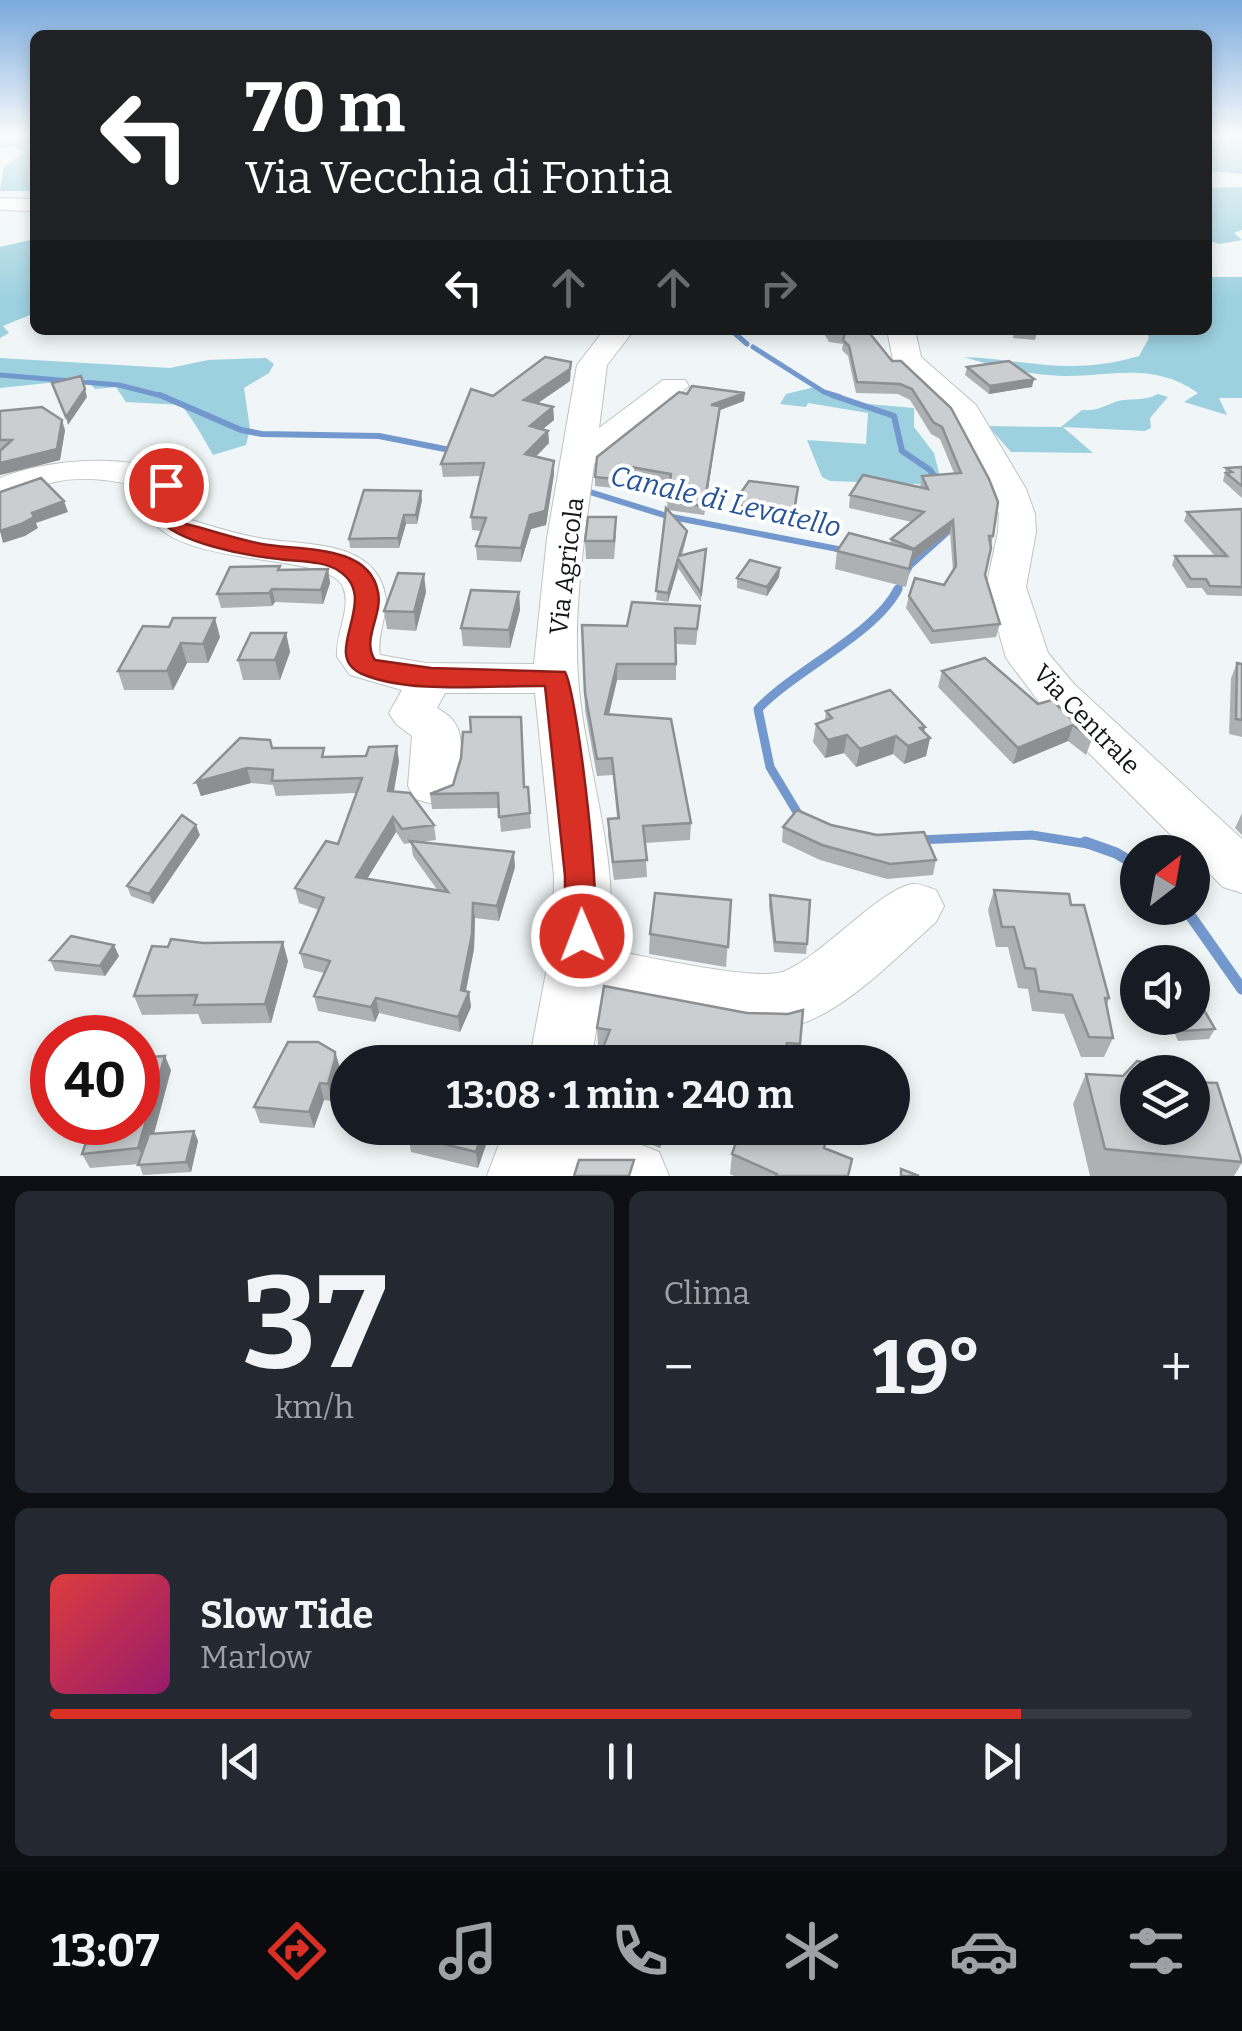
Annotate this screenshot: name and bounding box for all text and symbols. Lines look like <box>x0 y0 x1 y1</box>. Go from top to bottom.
text: 70 m <box>245 66 405 150</box>
icon: left <box>80 70 210 200</box>
text: Via Vecchia di Fontia <box>245 151 672 205</box>
icon: left <box>436 260 491 315</box>
icon: ahead <box>541 260 596 315</box>
icon: ahead <box>646 260 701 315</box>
icon: right <box>751 260 806 315</box>
pin <box>124 443 209 528</box>
icon: arrive <box>139 458 194 513</box>
water label: Canale di Levatello <box>607 459 844 544</box>
street label: Via Agricola <box>544 495 590 637</box>
street label: Via Centrale <box>1027 659 1146 781</box>
north arrow <box>1120 835 1210 925</box>
map controls <box>1120 835 1210 1145</box>
position arrow <box>530 884 634 988</box>
button: sound <box>1120 945 1210 1035</box>
speed limit sign: 40 <box>30 1015 160 1145</box>
button: layers <box>1120 1055 1210 1145</box>
text: 13:08 · 1 min · 240 m <box>446 1072 794 1118</box>
text: 37 <box>242 1245 387 1401</box>
text: Clima <box>664 1274 750 1312</box>
text: 19° <box>873 1323 982 1413</box>
text: − <box>664 1335 694 1401</box>
text: + <box>1161 1335 1192 1401</box>
text: km/h <box>275 1388 354 1426</box>
text: Slow Tide <box>200 1592 373 1638</box>
text: Marlow <box>200 1638 312 1676</box>
icon: previous <box>213 1734 268 1789</box>
icon: pause <box>593 1734 648 1789</box>
icon: next <box>974 1734 1029 1789</box>
icon: directions <box>262 1916 332 1986</box>
icon: music <box>433 1916 503 1986</box>
icon: phone <box>605 1916 675 1986</box>
icon: climate <box>777 1916 847 1986</box>
icon: car <box>949 1916 1019 1986</box>
icon: filters <box>1121 1916 1191 1986</box>
text: 13:07 <box>51 1924 160 1978</box>

